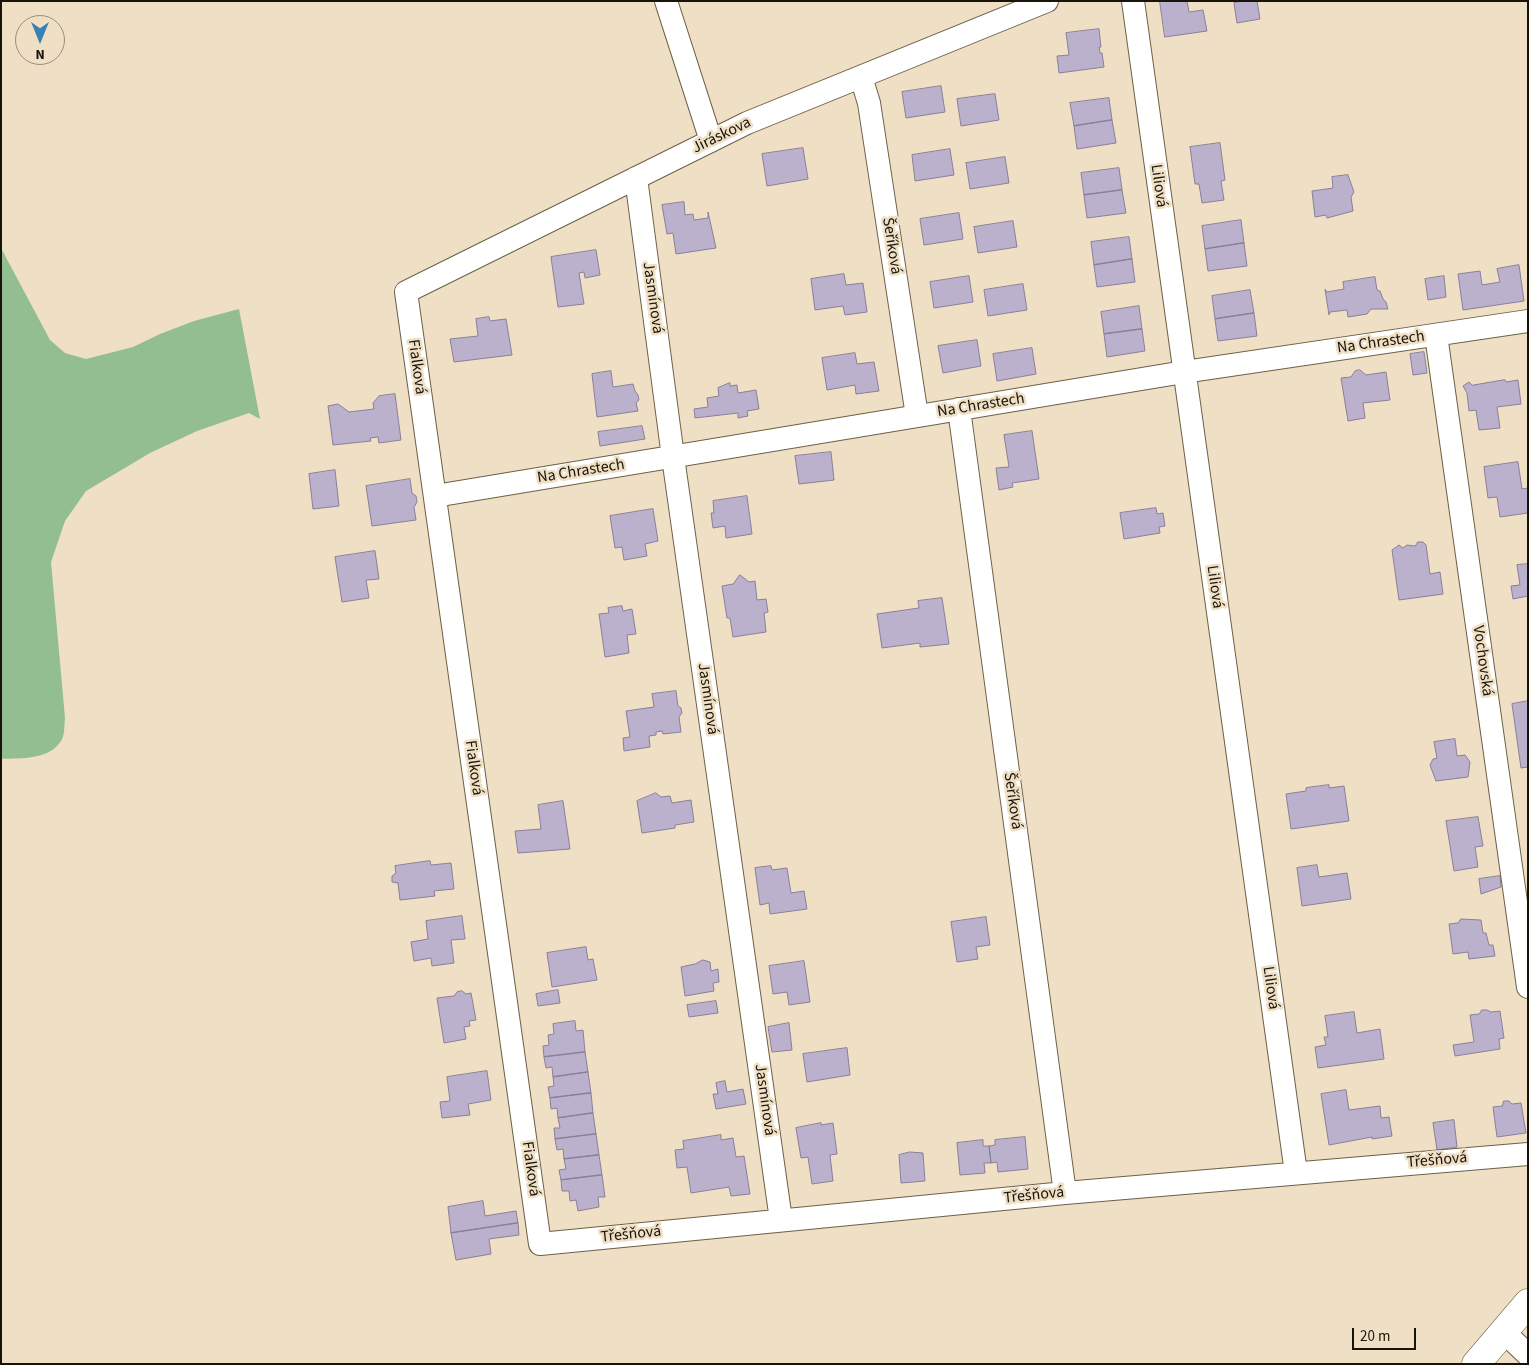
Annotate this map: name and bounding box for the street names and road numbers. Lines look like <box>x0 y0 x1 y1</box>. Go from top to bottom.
street label: Jiráskova <box>689 114 755 158</box>
street label: Liliová <box>1145 163 1171 209</box>
street label: Šeříková <box>877 216 905 276</box>
street label: Jasmínová <box>637 261 667 335</box>
street label: Na Chrastech <box>1336 327 1426 359</box>
street label: Fialková <box>403 338 429 396</box>
street label: Na Chrastech <box>936 390 1026 422</box>
street label: Na Chrastech <box>536 456 626 488</box>
street label: Liliová <box>1201 564 1227 610</box>
street label: Vochovská <box>1468 624 1496 698</box>
street label: Jasmínová <box>692 662 722 736</box>
street label: Fialková <box>460 739 486 797</box>
street label: Šeříková <box>998 771 1026 831</box>
street label: Liliová <box>1257 965 1283 1011</box>
street label: Jasmínová <box>749 1063 779 1137</box>
street label: Fialková <box>517 1140 543 1198</box>
street label: Třešňová <box>1406 1149 1468 1173</box>
street label: Třešňová <box>1003 1183 1065 1209</box>
street label: Třešňová <box>600 1222 662 1248</box>

